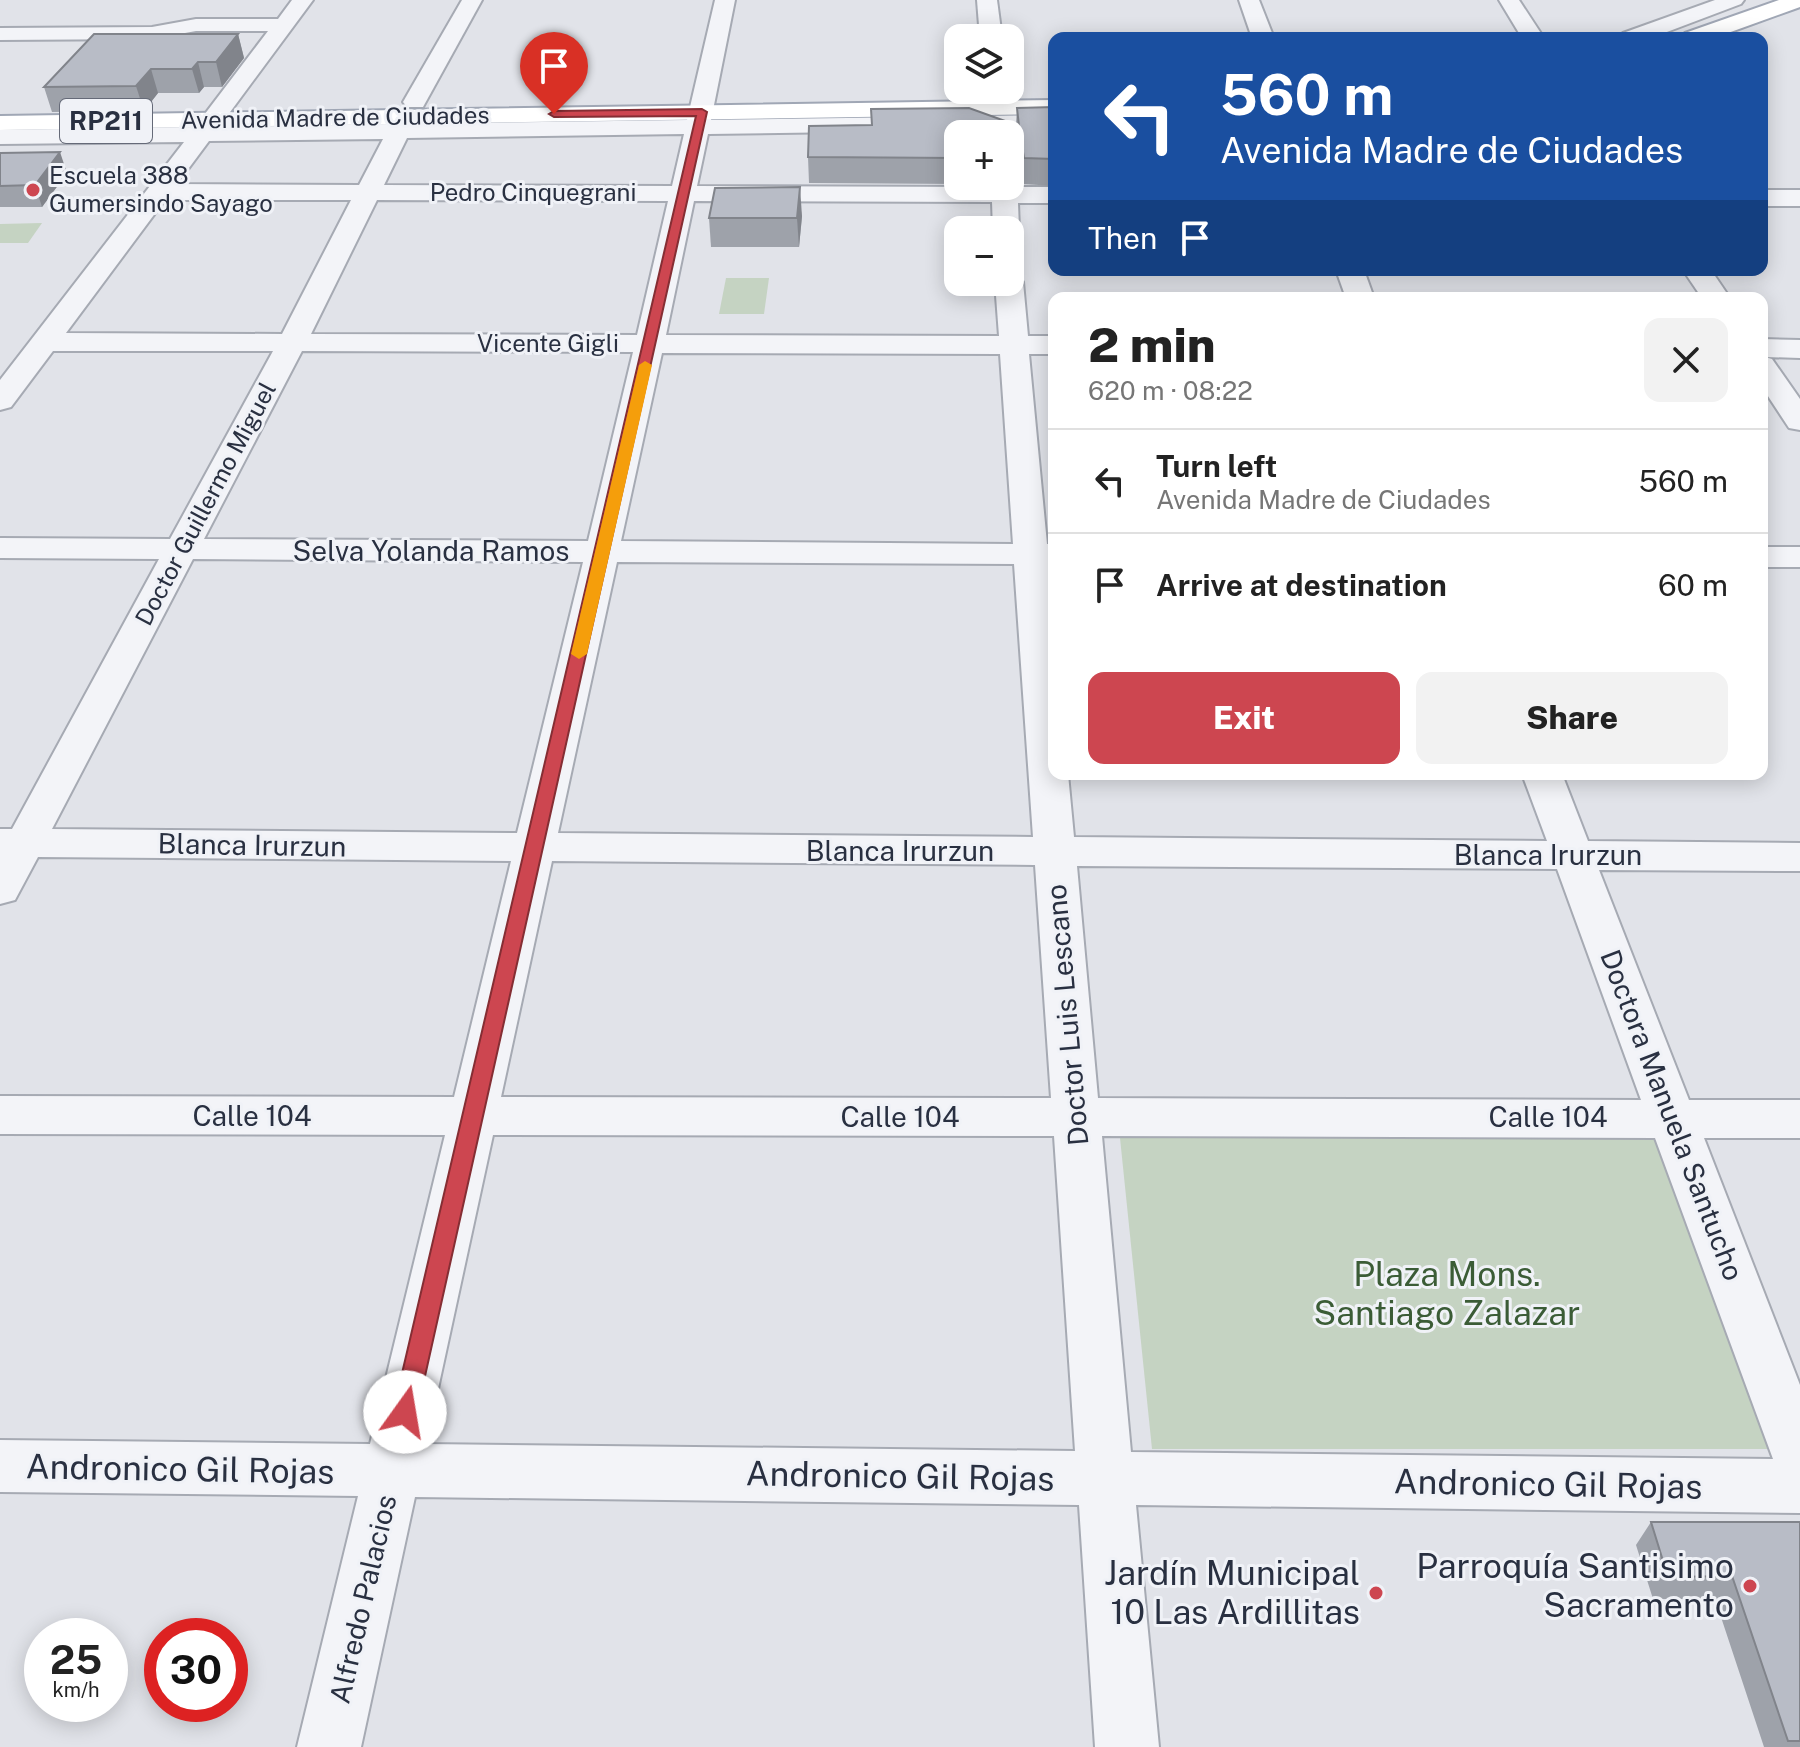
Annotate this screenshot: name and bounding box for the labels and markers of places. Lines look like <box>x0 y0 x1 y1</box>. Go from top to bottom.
pin <box>520 32 588 114</box>
place label: Escuela 388 Gumersindo Sayago <box>49 161 273 217</box>
marker: Escuela 388 Gumersindo Sayago <box>24 181 42 199</box>
place label: Parroquía Santisimo Sacramento <box>1416 1546 1734 1625</box>
place label: Jardín Municipal 10 Las Ardillitas <box>1104 1553 1360 1632</box>
marker: Parroquía Santisimo Sacramento <box>1741 1577 1759 1595</box>
marker: Jardín Municipal 10 Las Ardillitas <box>1367 1584 1385 1602</box>

